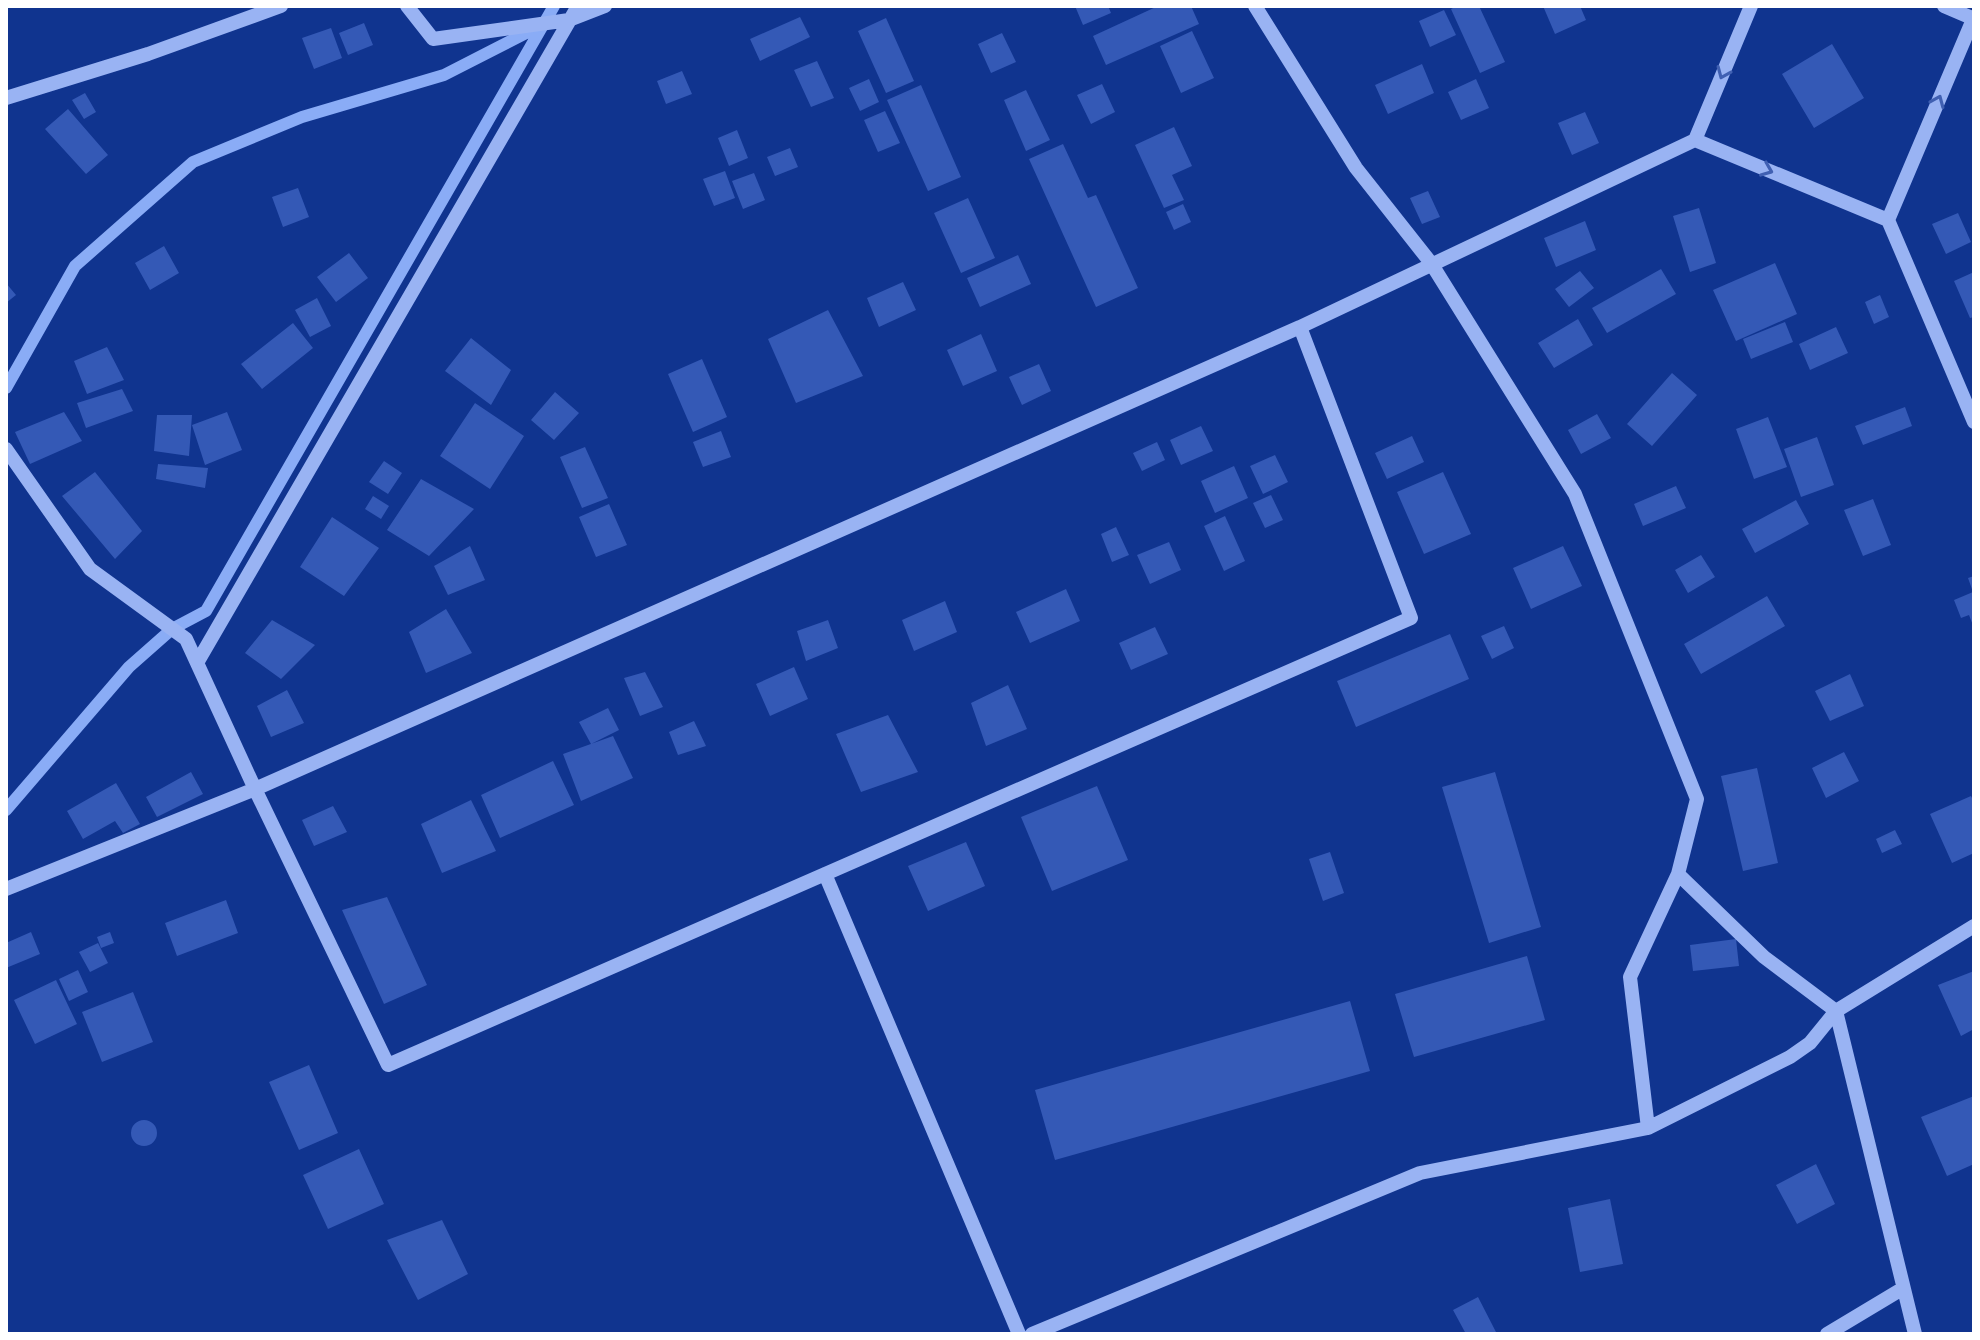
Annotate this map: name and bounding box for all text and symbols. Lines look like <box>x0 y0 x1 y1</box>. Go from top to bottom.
one-way arrow <box>1716 65 1732 79</box>
one-way arrow <box>1928 95 1944 109</box>
one-way arrow <box>1759 160 1773 176</box>

